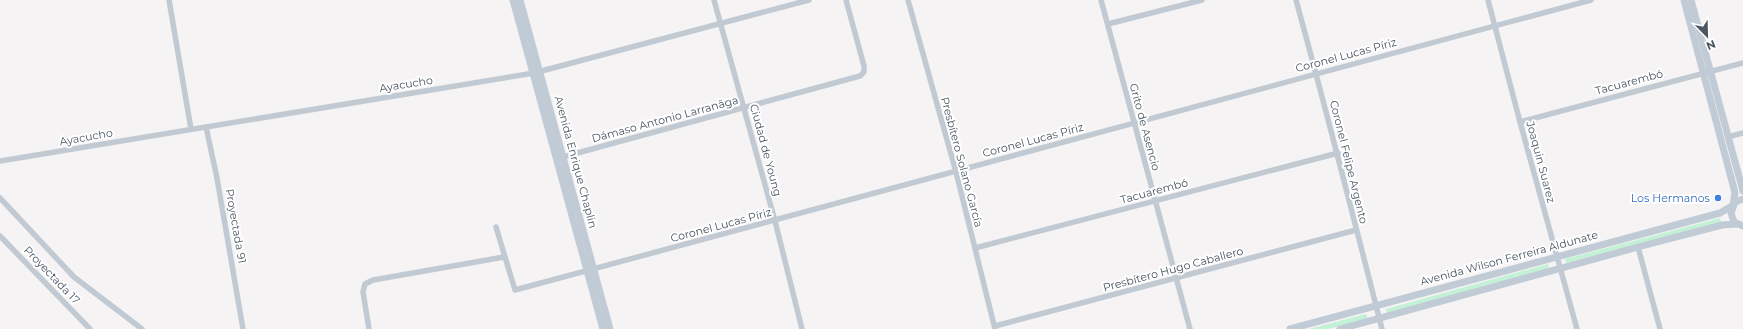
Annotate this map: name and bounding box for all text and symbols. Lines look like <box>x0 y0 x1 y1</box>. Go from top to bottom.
north arrow <box>1687 16 1727 56</box>
street label: Coronel Lucas Píriz <box>1294 35 1398 75</box>
text: N <box>1704 37 1718 53</box>
street label: Tacuarembó <box>1594 66 1664 98</box>
street label: Ayacucho <box>378 73 434 95</box>
street label: Grito de Asencio <box>1127 82 1163 172</box>
street label: Dámaso Antonio Larranãga <box>590 93 740 145</box>
street label: Avenida Enrique Chaplin <box>552 94 600 230</box>
street label: Presbítero Solano García <box>938 95 986 229</box>
street label: Coronel Felipe Argento <box>1327 99 1371 225</box>
street label: Ciudad de Young <box>747 102 785 198</box>
street label: Joaquin Suarez <box>1523 119 1559 205</box>
street label: Coronel Lucas Píriz <box>981 120 1085 160</box>
street label: Ayacucho <box>58 125 114 149</box>
street label: Tacuarembó <box>1119 175 1189 207</box>
street label: Proyectada 91 <box>223 188 249 264</box>
place label: Los Hermanos <box>1631 191 1711 205</box>
marker: Los Hermanos <box>1713 193 1723 203</box>
street label: Coronel Lucas Píriz <box>669 205 773 245</box>
street label: Avenida Wilson Ferreira Aldunate <box>1419 227 1600 288</box>
street label: Proyectada 17 <box>21 243 83 307</box>
street label: Presbítero Hugo Caballero <box>1101 243 1245 294</box>

